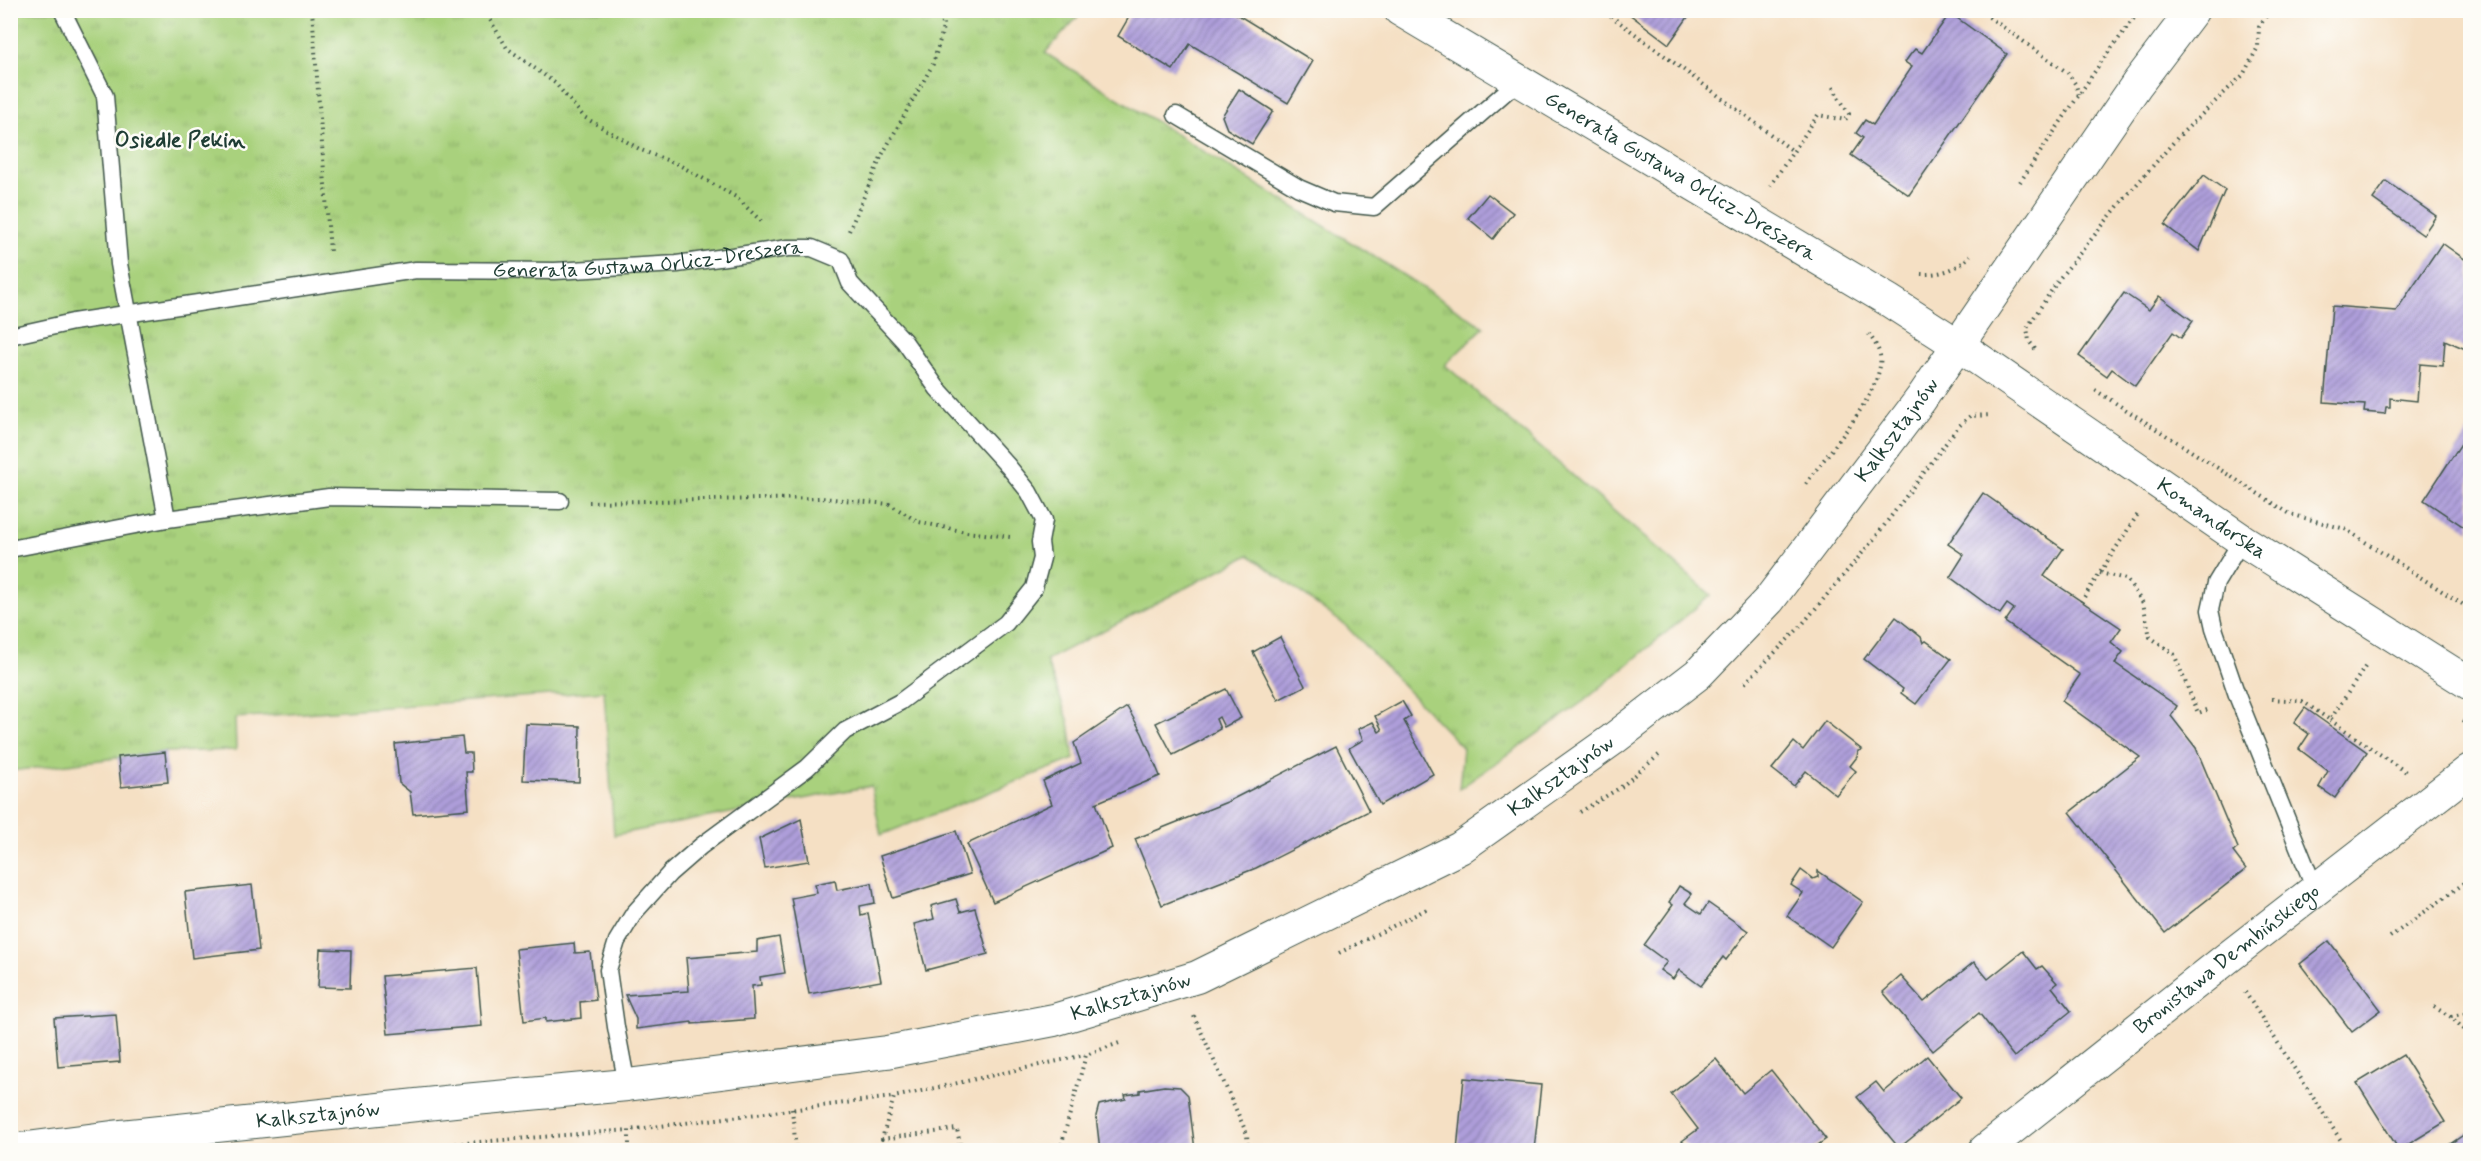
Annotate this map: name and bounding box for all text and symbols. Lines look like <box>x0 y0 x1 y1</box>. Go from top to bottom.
street label: Generała Gustawa Orlicz-Dreszera <box>1539 85 1822 268</box>
district label: Osiedle Pekin <box>115 127 246 155</box>
street label: Generała Gustawa Orlicz-Dreszera <box>493 234 804 285</box>
street label: Kalksztajnów <box>1849 372 1945 488</box>
street label: Komandorska <box>2151 471 2271 566</box>
street label: Kalksztajnów <box>1502 729 1620 823</box>
street label: Bronisława Dembińskiego <box>2128 877 2326 1041</box>
street label: Kalksztajnów <box>1067 966 1195 1028</box>
street label: Kalksztajnów <box>255 1095 381 1136</box>

